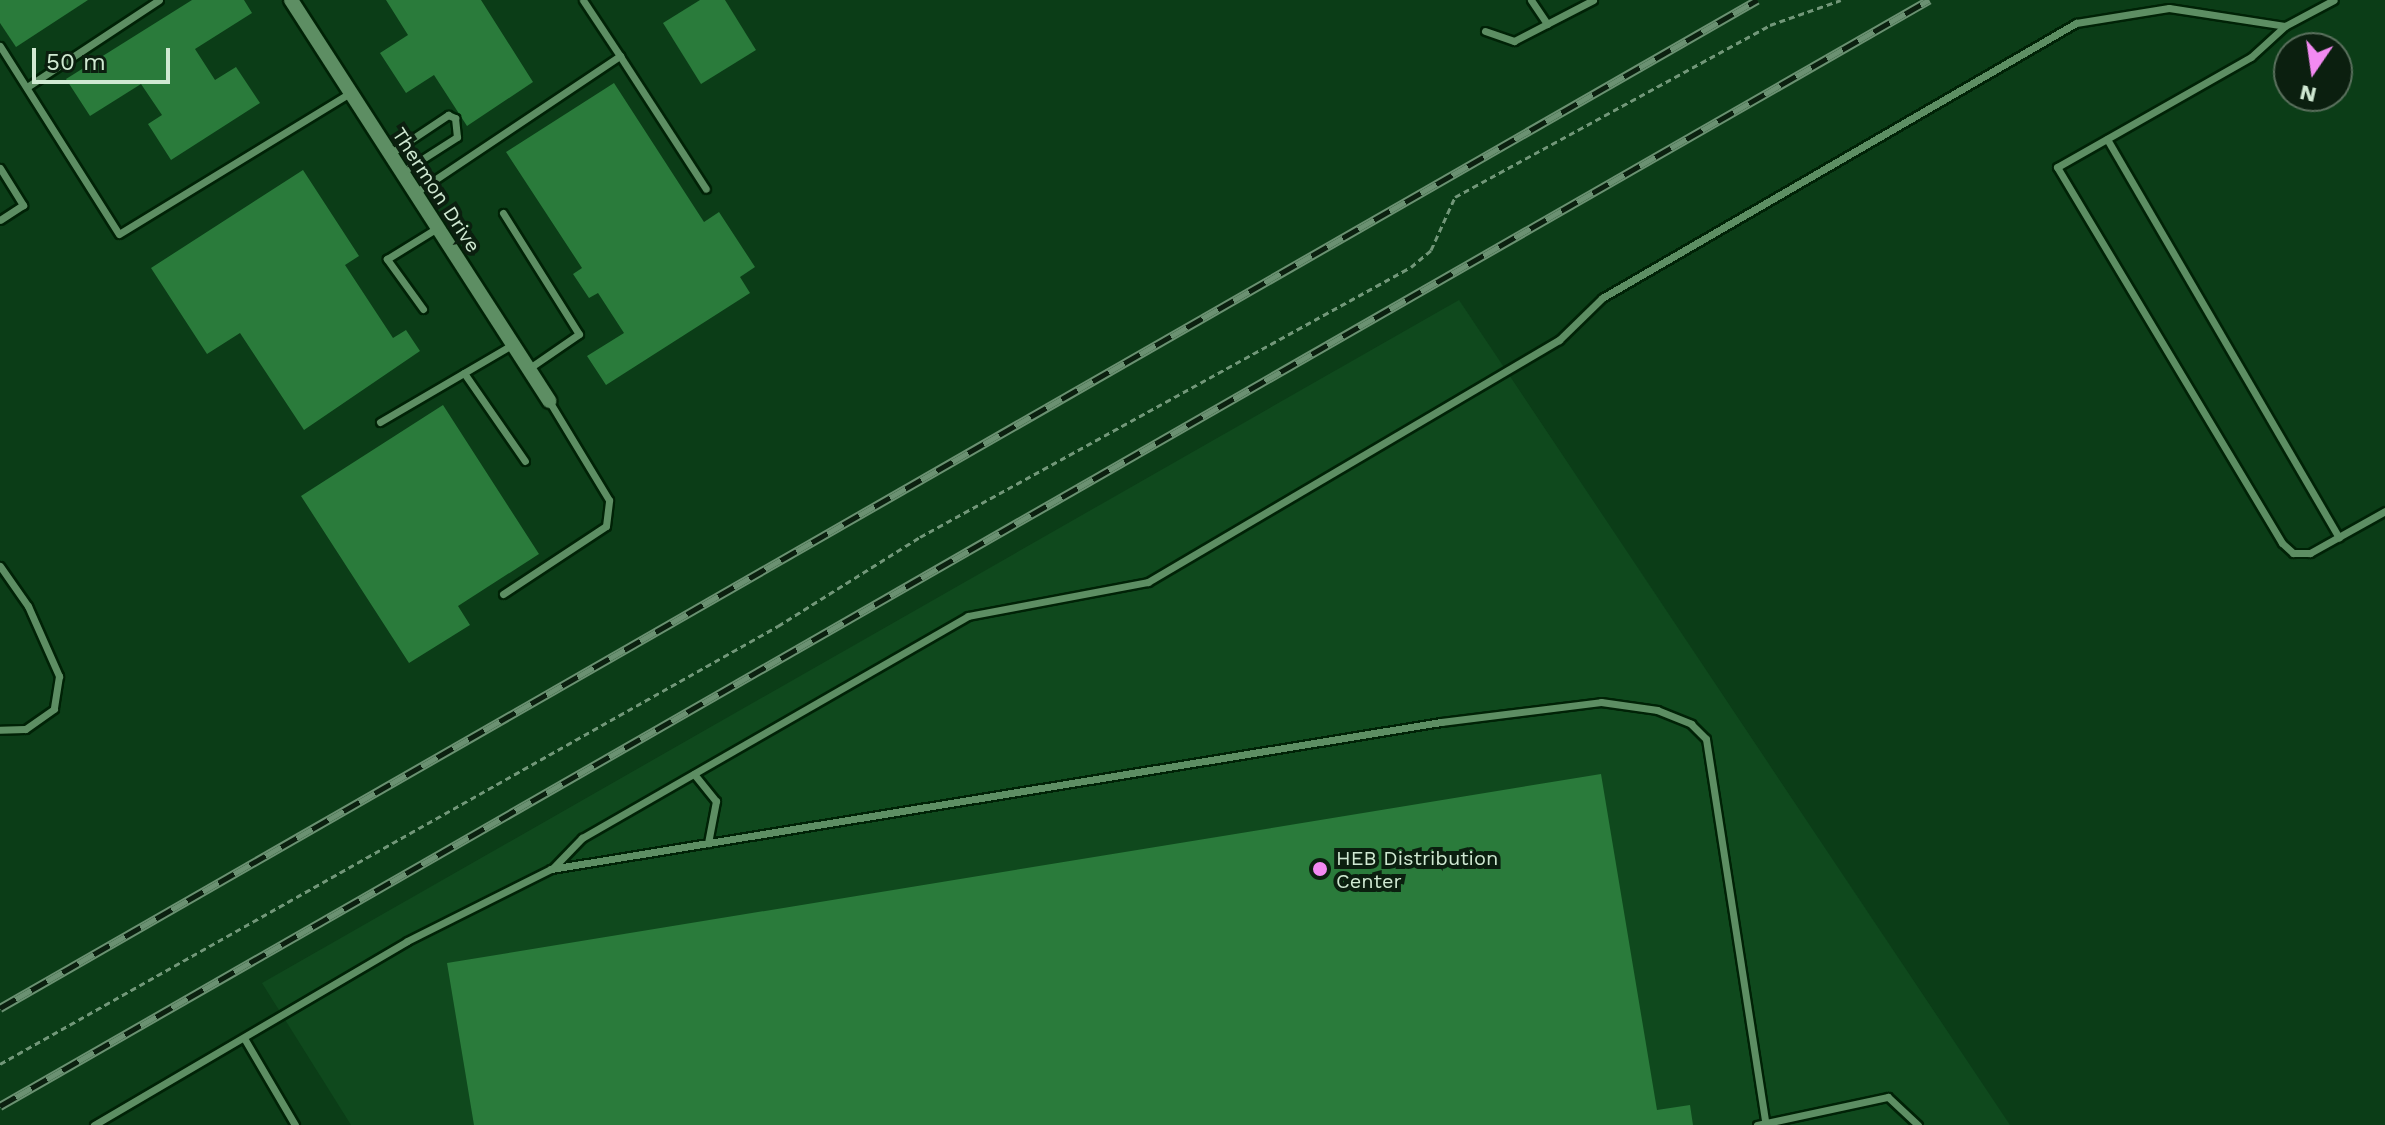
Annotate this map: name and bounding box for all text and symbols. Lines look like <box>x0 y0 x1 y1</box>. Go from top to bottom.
scale bar <box>36 32 174 82</box>
north arrow <box>2273 32 2353 112</box>
text: 50 m <box>46 48 106 76</box>
text: N <box>2297 80 2319 108</box>
street label: Thermon Drive <box>387 123 485 257</box>
place label: HEB Distribution Center <box>1336 846 1498 893</box>
marker: HEB Distribution Center <box>1311 860 1329 878</box>

